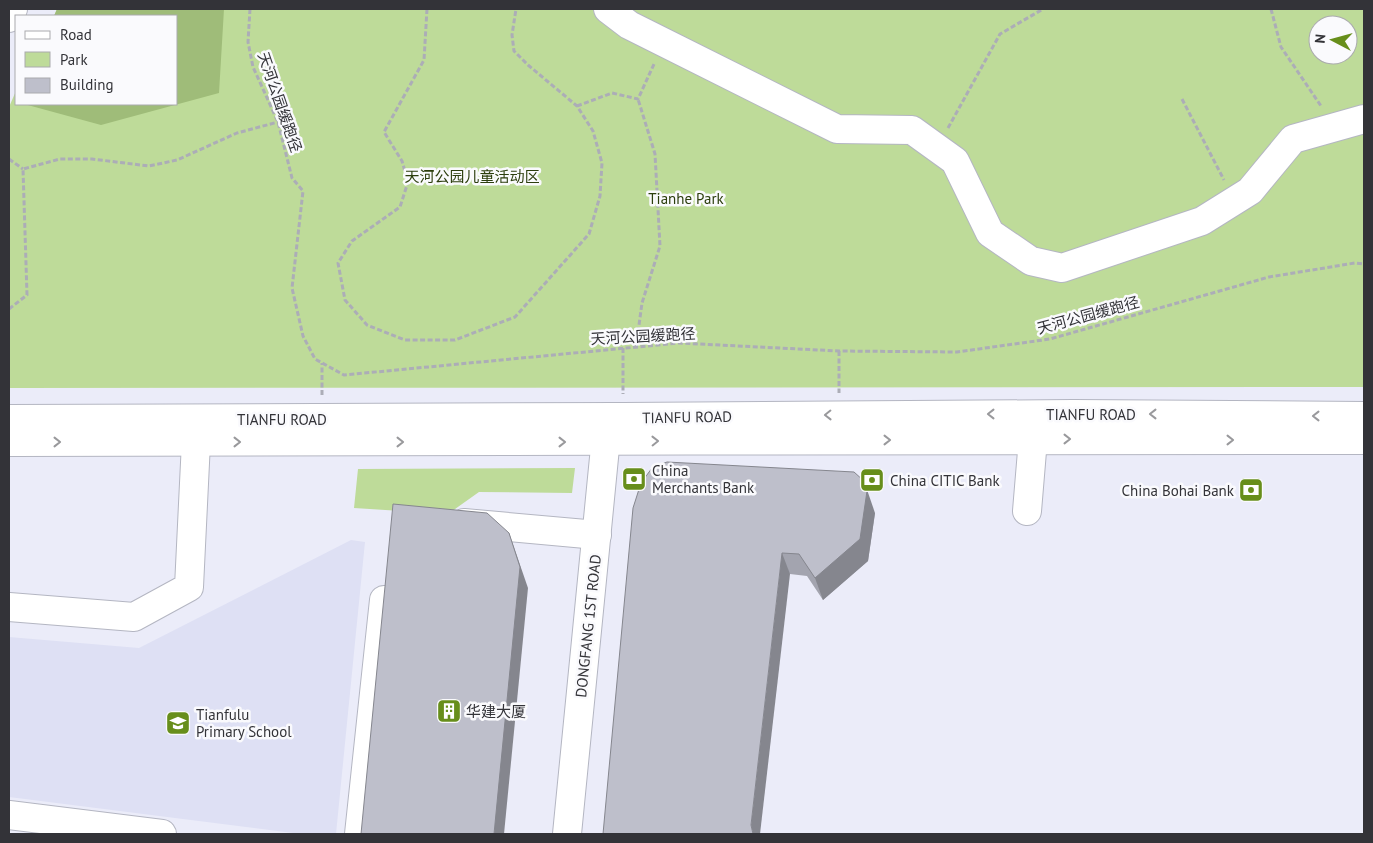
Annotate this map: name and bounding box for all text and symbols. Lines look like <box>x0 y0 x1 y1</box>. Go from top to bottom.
legend <box>15 15 178 105</box>
north arrow <box>1308 15 1358 65</box>
text: Road <box>60 25 92 44</box>
text: N <box>1311 33 1330 44</box>
street label: 天河公园缓跑径 <box>254 49 306 155</box>
text: Park <box>60 50 88 69</box>
text: Building <box>60 75 114 94</box>
park label: 天河公园儿童活动区 <box>404 167 540 186</box>
park label: Tianhe Park <box>648 189 725 208</box>
street label: 天河公园缓跑径 <box>1035 292 1141 338</box>
street label: 天河公园缓跑径 <box>590 324 696 348</box>
street label: TIANFU ROAD <box>1046 405 1136 424</box>
street label: TIANFU ROAD <box>642 407 732 427</box>
one-way arrow <box>986 409 994 419</box>
one-way arrow <box>1149 409 1156 419</box>
street label: TIANFU ROAD <box>237 410 327 429</box>
one-way arrow <box>824 410 832 420</box>
one-way arrow <box>1311 411 1319 421</box>
one-way arrow <box>884 434 892 445</box>
one-way arrow <box>1064 434 1072 444</box>
one-way arrow <box>1226 435 1234 445</box>
one-way arrow <box>652 436 659 446</box>
one-way arrow <box>54 437 62 447</box>
one-way arrow <box>234 437 242 447</box>
one-way arrow <box>396 437 404 447</box>
one-way arrow <box>559 437 567 447</box>
place label: China Merchants Bank <box>652 461 755 497</box>
bank icon: China Merchants Bank <box>621 466 647 492</box>
bank icon: China CITIC Bank <box>859 467 885 493</box>
place label: China CITIC Bank <box>890 471 1000 490</box>
bank icon: China Bohai Bank <box>1238 477 1264 503</box>
place label: China Bohai Bank <box>1121 481 1235 500</box>
street label: DONGFANG 1ST ROAD <box>571 554 605 698</box>
building icon: 华建大厦 <box>436 698 462 724</box>
place label: 华建大厦 <box>466 702 526 721</box>
place label: Tianfulu Primary School <box>196 705 292 741</box>
school or university icon: Tianfulu Primary School <box>165 710 191 736</box>

